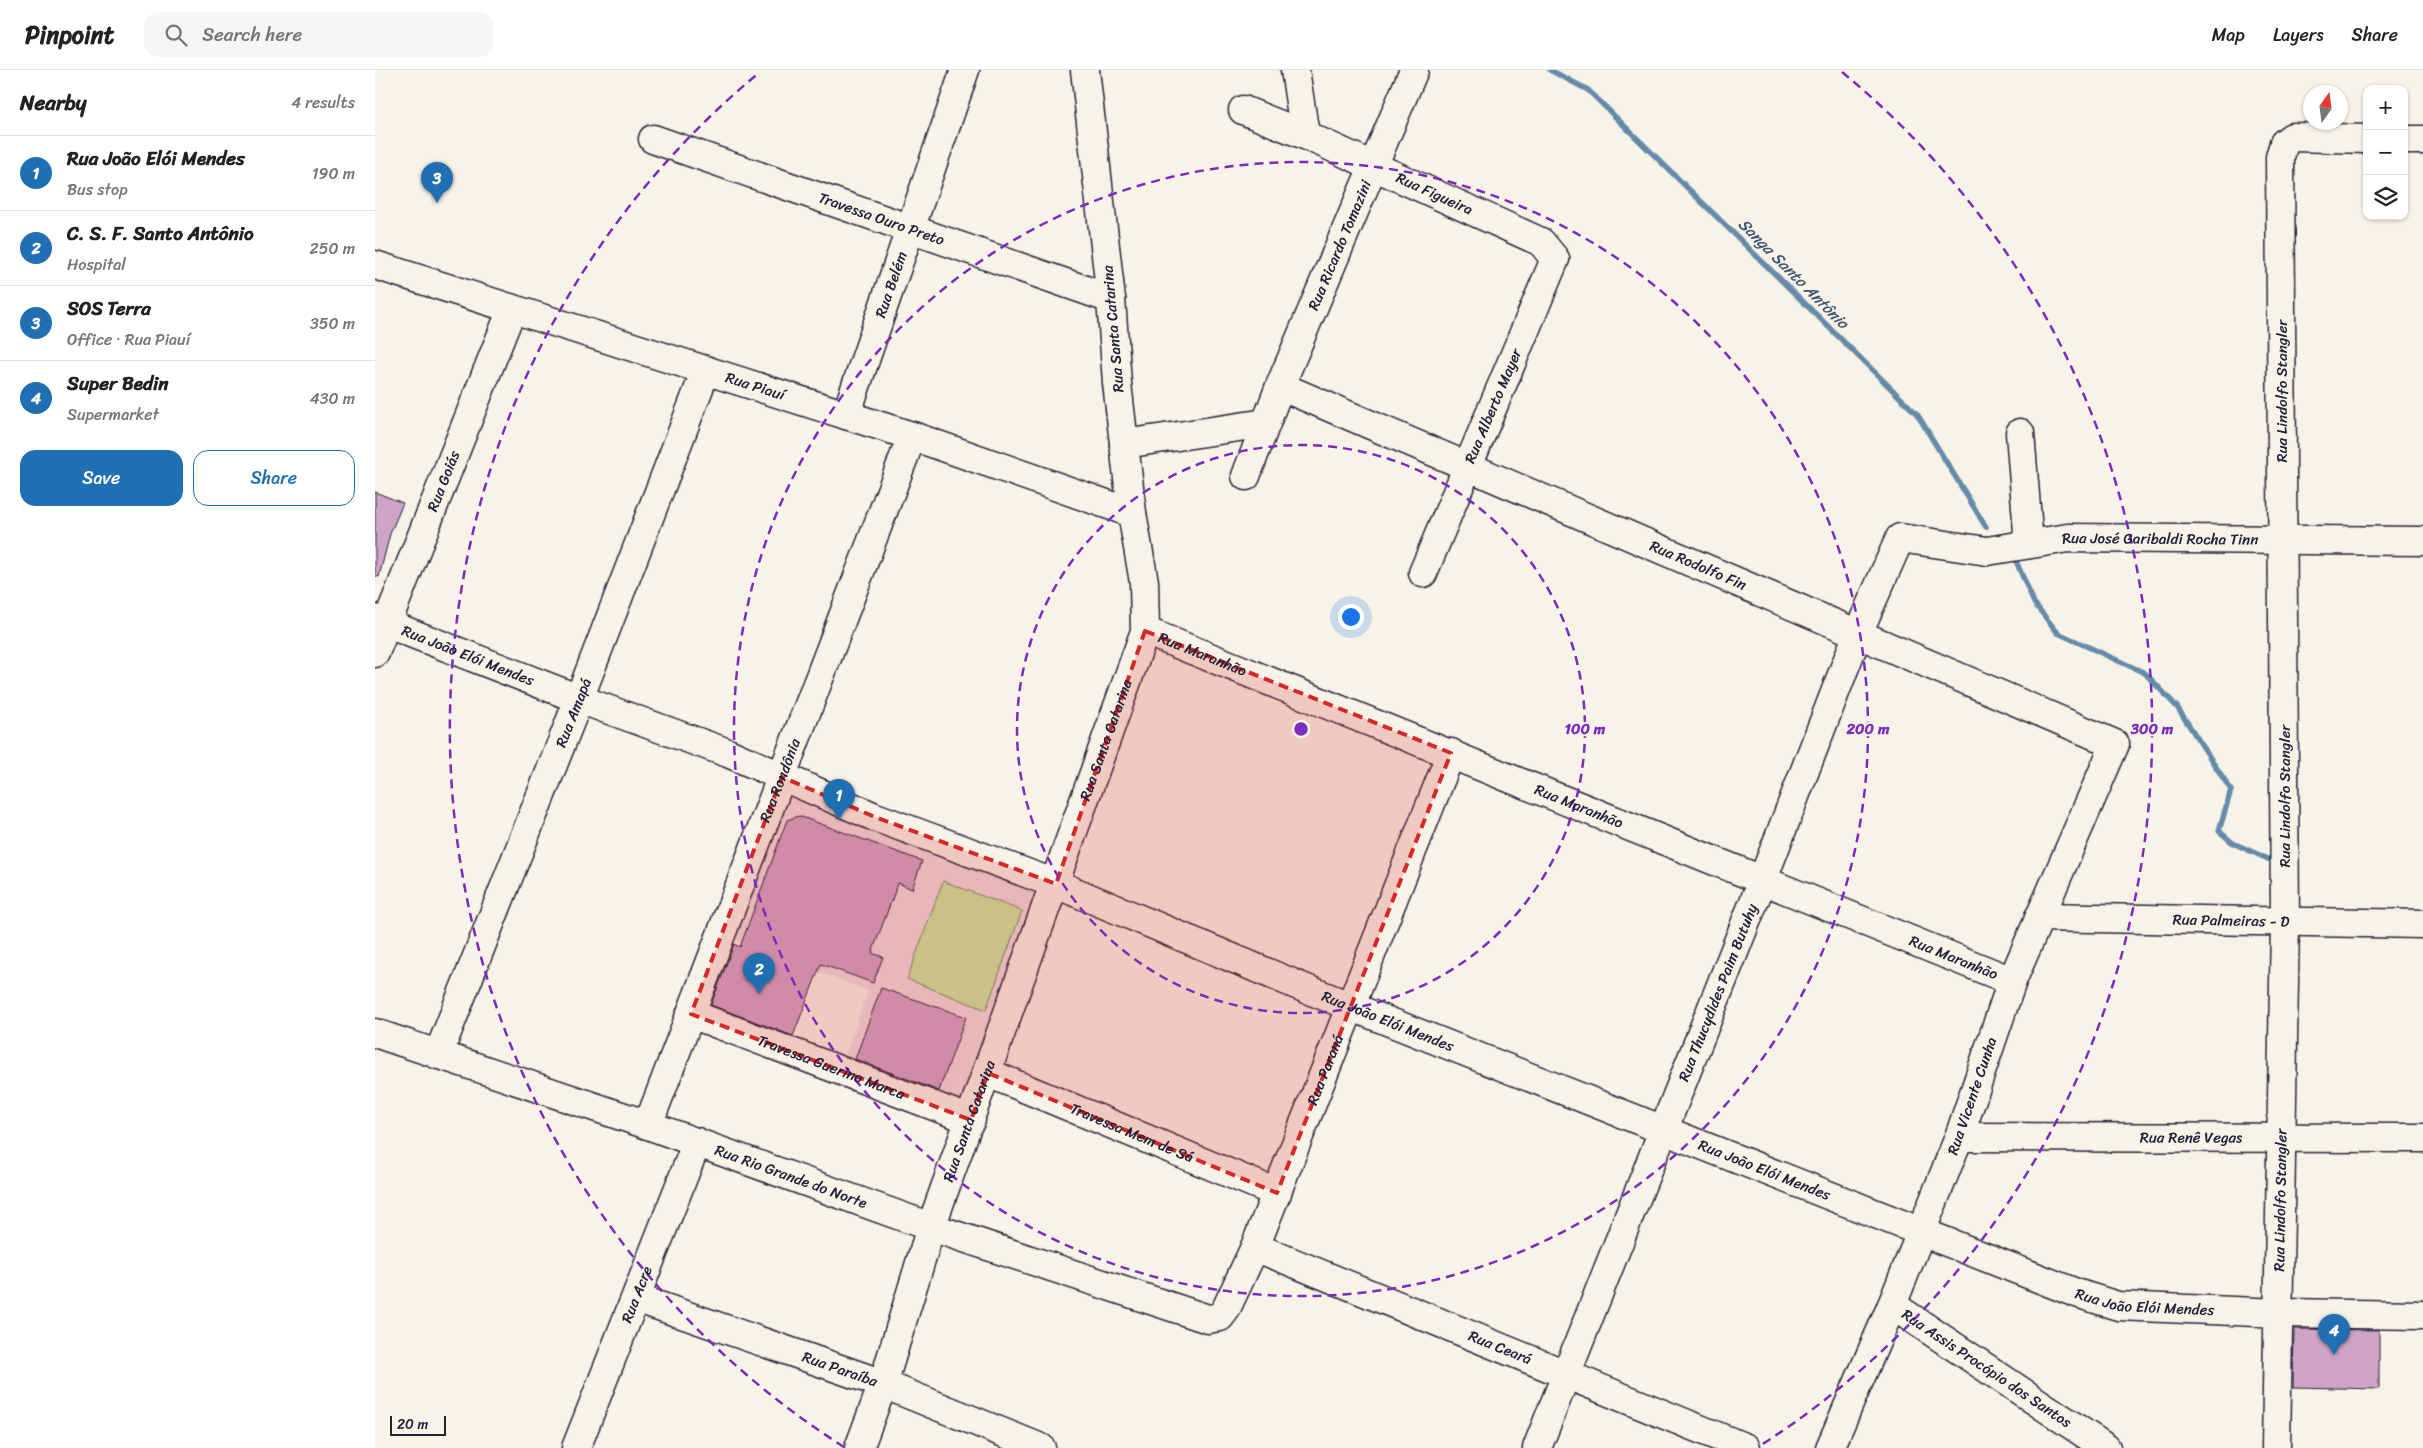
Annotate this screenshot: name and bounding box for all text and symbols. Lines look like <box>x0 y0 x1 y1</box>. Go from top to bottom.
search box <box>144 12 494 57</box>
text: Pinpoint <box>25 14 114 56</box>
text: Search here <box>202 18 302 51</box>
text: Map <box>2212 19 2245 51</box>
text: Layers <box>2273 19 2324 51</box>
text: Share <box>2352 19 2398 51</box>
icon: search <box>162 21 190 49</box>
text: Nearby <box>20 84 86 122</box>
north arrow <box>2303 85 2348 130</box>
map controls <box>2363 85 2408 220</box>
button: + <box>2363 85 2408 130</box>
text: 4 results <box>291 88 355 117</box>
button: − <box>2363 130 2408 175</box>
text: Rua João Elói Mendes <box>67 142 245 175</box>
text: 1 <box>33 159 39 188</box>
text: 190 m <box>312 159 355 188</box>
pin: 3 <box>421 162 453 203</box>
street label: Rua Figueira <box>1392 165 1478 223</box>
text: Bus stop <box>67 175 128 204</box>
street label: Rua Ricardo Tomazini <box>1300 175 1379 315</box>
button: layers <box>2363 175 2408 220</box>
street label: Travessa Ouro Preto <box>815 185 948 253</box>
water label: Sanga Santo Antônio <box>1731 211 1857 337</box>
text: C. S. F. Santo Antônio <box>67 217 254 250</box>
text: 2 <box>31 234 41 263</box>
text: 250 m <box>309 234 355 263</box>
street label: Rua Belém <box>867 248 915 321</box>
text: Hospital <box>67 250 126 279</box>
street label: Rua Santa Catarina <box>1094 264 1132 394</box>
text: SOS Terra <box>67 292 151 325</box>
text: 3 <box>32 309 40 338</box>
text: 350 m <box>310 309 355 338</box>
street label: Rua Lindolfo Stangler <box>2269 319 2295 463</box>
text: Office · Rua Piauí <box>67 325 190 354</box>
street label: Rua Alberto Mayer <box>1457 343 1529 468</box>
street label: Rua Piauí <box>722 364 790 408</box>
text: Super Bedin <box>67 367 168 400</box>
text: 4 <box>31 384 41 413</box>
text: 430 m <box>310 384 355 413</box>
text: Supermarket <box>67 400 159 429</box>
street label: Rua Goiás <box>420 447 467 516</box>
button: Save <box>20 450 183 506</box>
button: Share <box>193 450 355 506</box>
street label: Rua José Garibaldi Rocha Tinn <box>2060 525 2259 553</box>
street label: Rua Rodolfo Fin <box>1646 533 1751 598</box>
your location <box>1338 604 1364 630</box>
street label: Rua João Elói Mendes <box>398 618 538 693</box>
street label: Rua Maranhão <box>1154 625 1251 684</box>
street label: Rua Amapá <box>548 674 599 752</box>
street label: Rua Santa Catarina <box>1072 675 1140 804</box>
text: 100 m <box>1565 716 1606 742</box>
text: 200 m <box>1845 716 1890 742</box>
text: 300 m <box>2130 716 2174 742</box>
centre of rings <box>1292 720 1310 738</box>
street label: Rua Lindolfo Stangler <box>2272 724 2298 868</box>
street label: Rua Rondônia <box>752 734 808 826</box>
street label: Rua Maranhão <box>1531 777 1628 836</box>
pin: 1 <box>823 779 855 820</box>
street label: Rua Thucydides Paim Butuhy <box>1671 900 1765 1085</box>
street label: Rua Palmeiras - D <box>2172 906 2290 935</box>
street label: Rua Maranhão <box>1905 928 2002 987</box>
pin: 2 <box>743 953 775 994</box>
street label: Rua João Elói Mendes <box>1318 983 1458 1059</box>
street label: Travessa Guerino Marca <box>754 1027 909 1107</box>
street label: Rua Paraná <box>1300 1030 1351 1109</box>
street label: Rua Vicente Cunha <box>1940 1033 2005 1159</box>
street label: Rua Santa Catarina <box>935 1056 1003 1186</box>
street label: Travessa Mem de Sá <box>1066 1096 1198 1170</box>
street label: Rua Renê Vegas <box>2140 1124 2243 1151</box>
street label: Rua Lindolfo Stangler <box>2266 1127 2294 1272</box>
street label: Rua João Elói Mendes <box>1694 1132 1835 1208</box>
street label: Rua Rio Grande do Norte <box>711 1137 871 1216</box>
street label: Rua Acre <box>614 1262 660 1327</box>
street label: Rua João Elói Mendes <box>2072 1281 2215 1323</box>
street label: Rua Assis Procópio dos Santos <box>1896 1302 2077 1435</box>
pin: 4 <box>2318 1314 2350 1355</box>
street label: Rua Ceará <box>1465 1323 1536 1372</box>
street label: Rua Paraíba <box>799 1344 882 1394</box>
text: 20 m <box>397 1412 428 1437</box>
scale bar <box>390 1413 446 1436</box>

